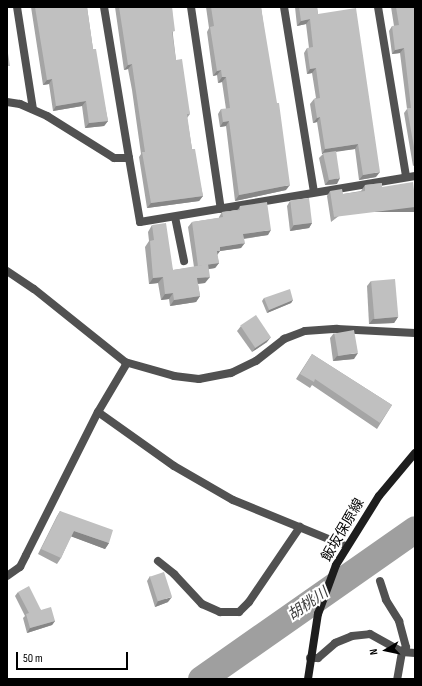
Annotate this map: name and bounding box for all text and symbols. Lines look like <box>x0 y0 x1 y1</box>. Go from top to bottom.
street label: 飯坂保原線 <box>318 495 368 565</box>
water label: 胡桃川 <box>284 584 332 624</box>
north arrow <box>366 630 406 670</box>
scale bar <box>18 644 130 670</box>
text: N <box>367 648 381 656</box>
text: 50 m <box>23 651 43 666</box>

